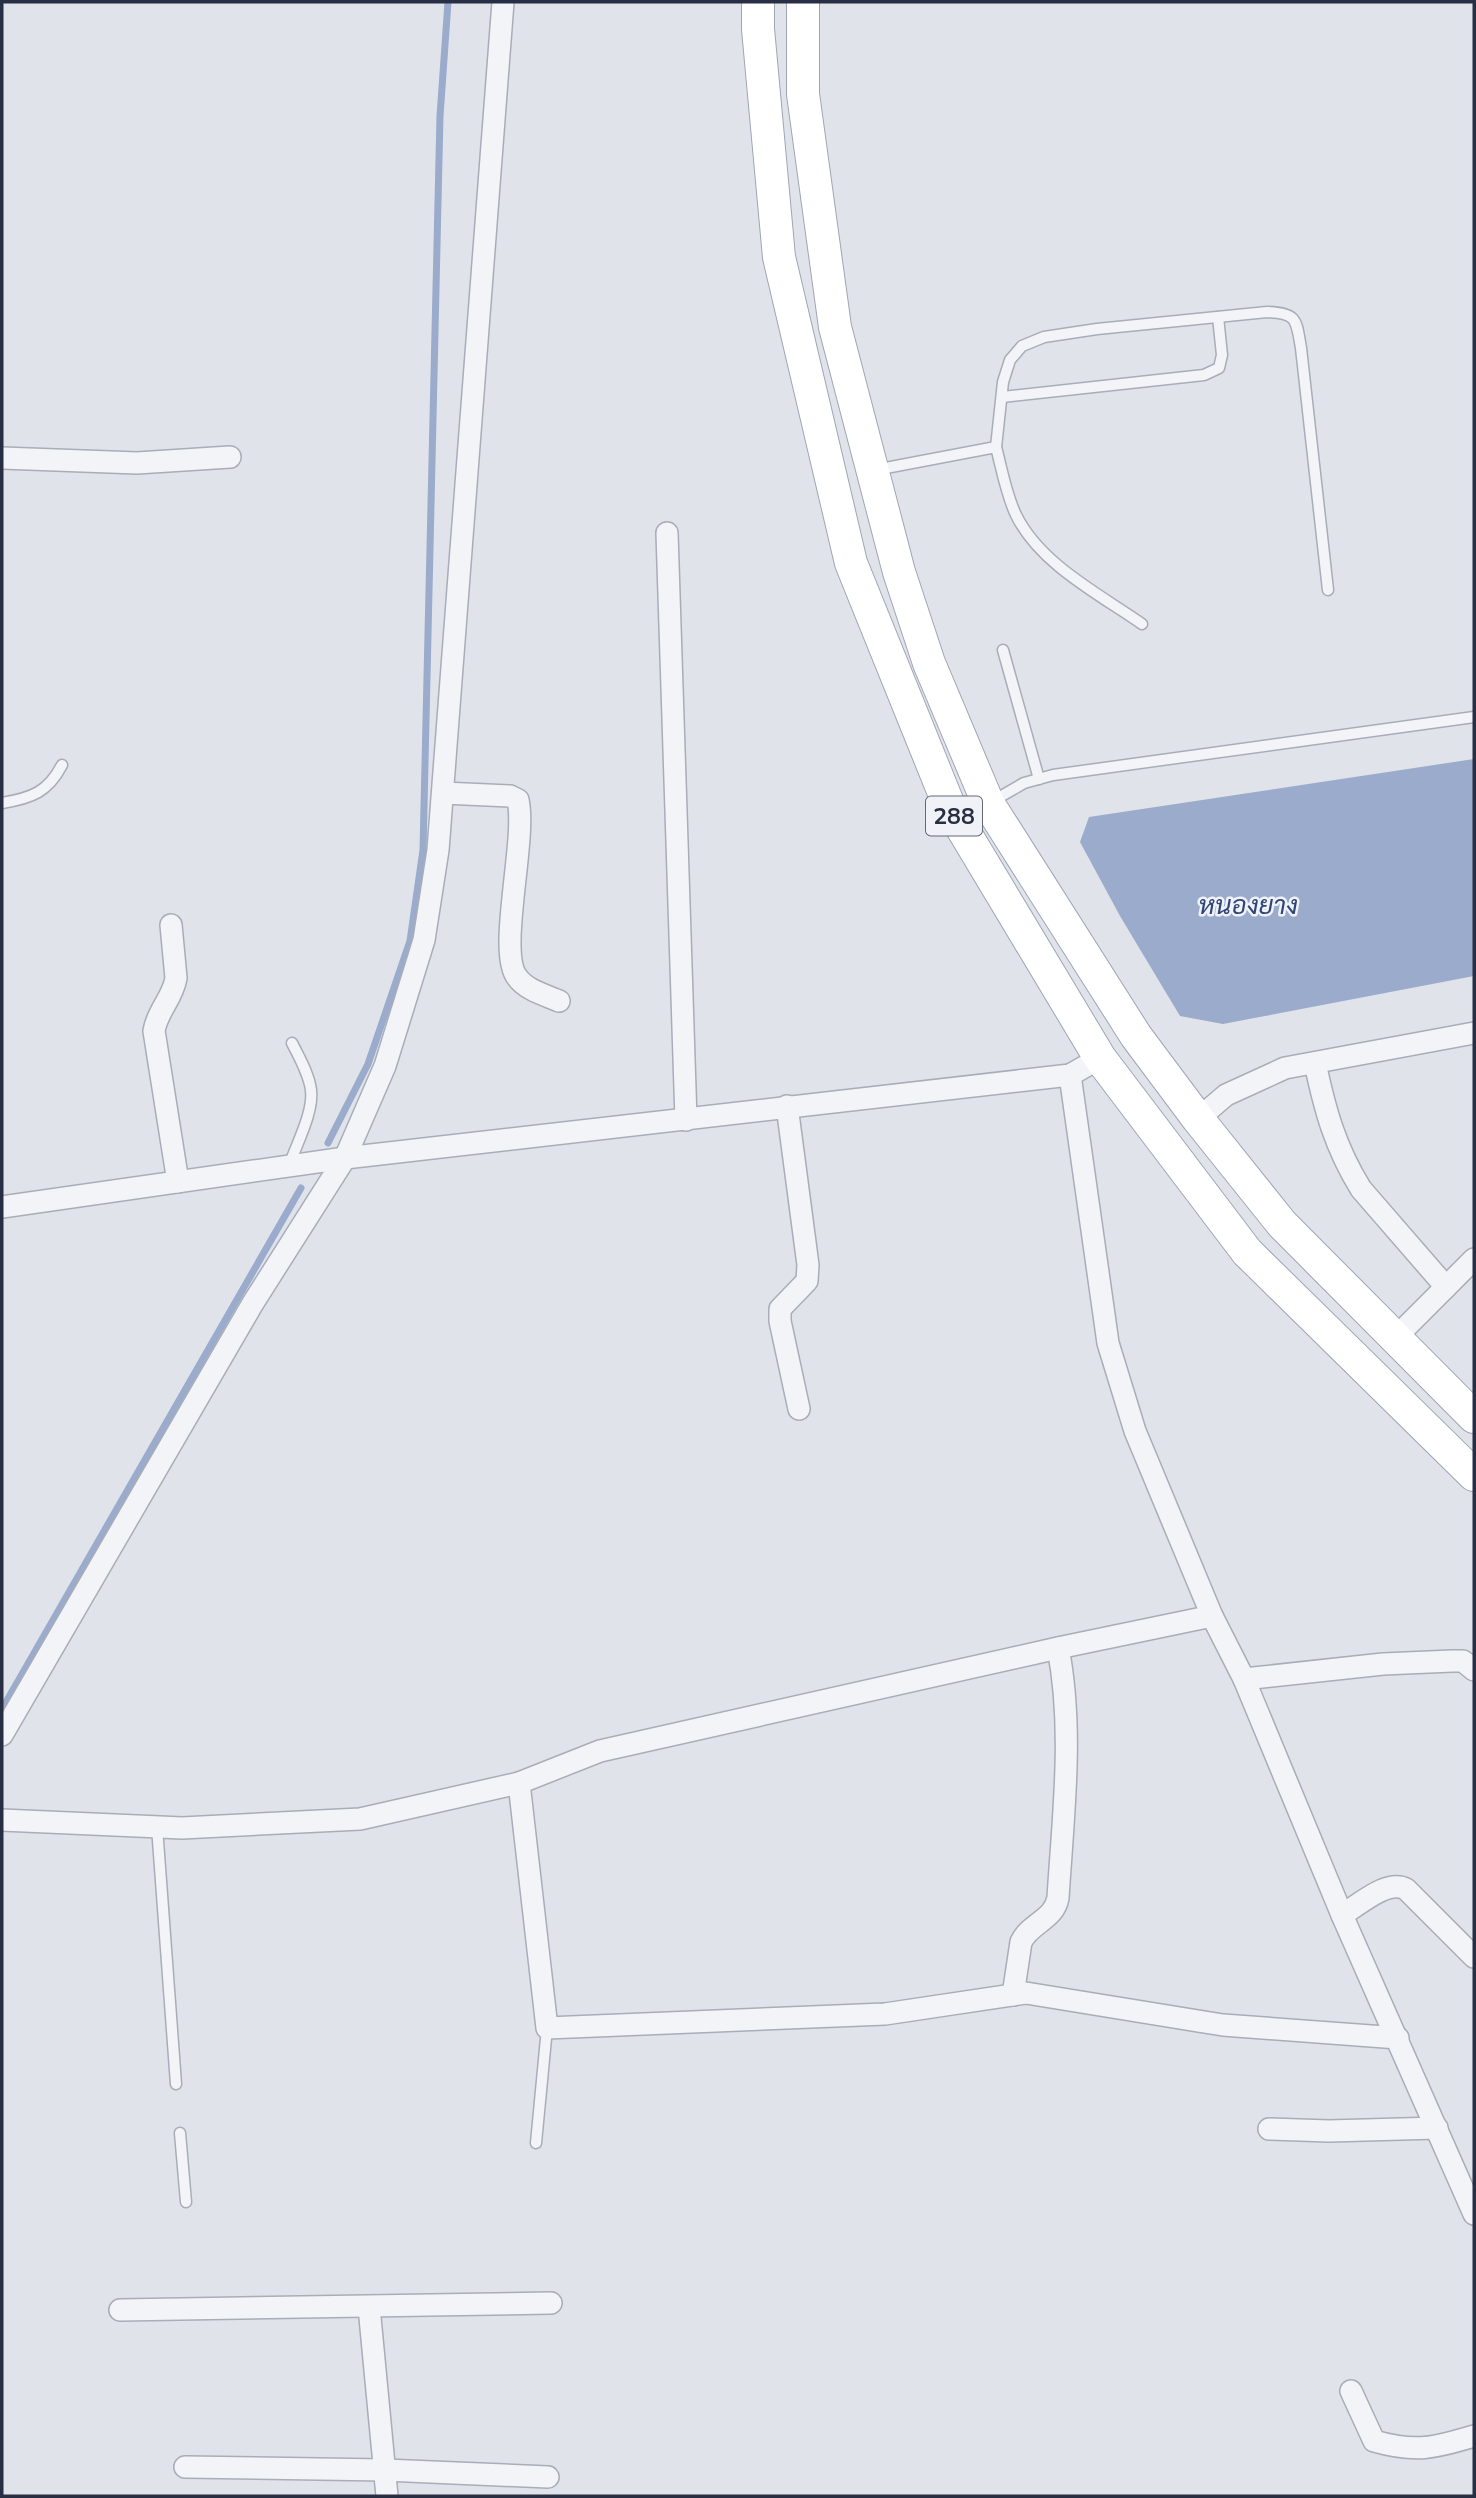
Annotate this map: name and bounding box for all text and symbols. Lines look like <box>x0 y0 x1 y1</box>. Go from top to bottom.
road number: 288 <box>926 796 982 836</box>
water label: หนองยาง <box>1198 888 1298 921</box>

